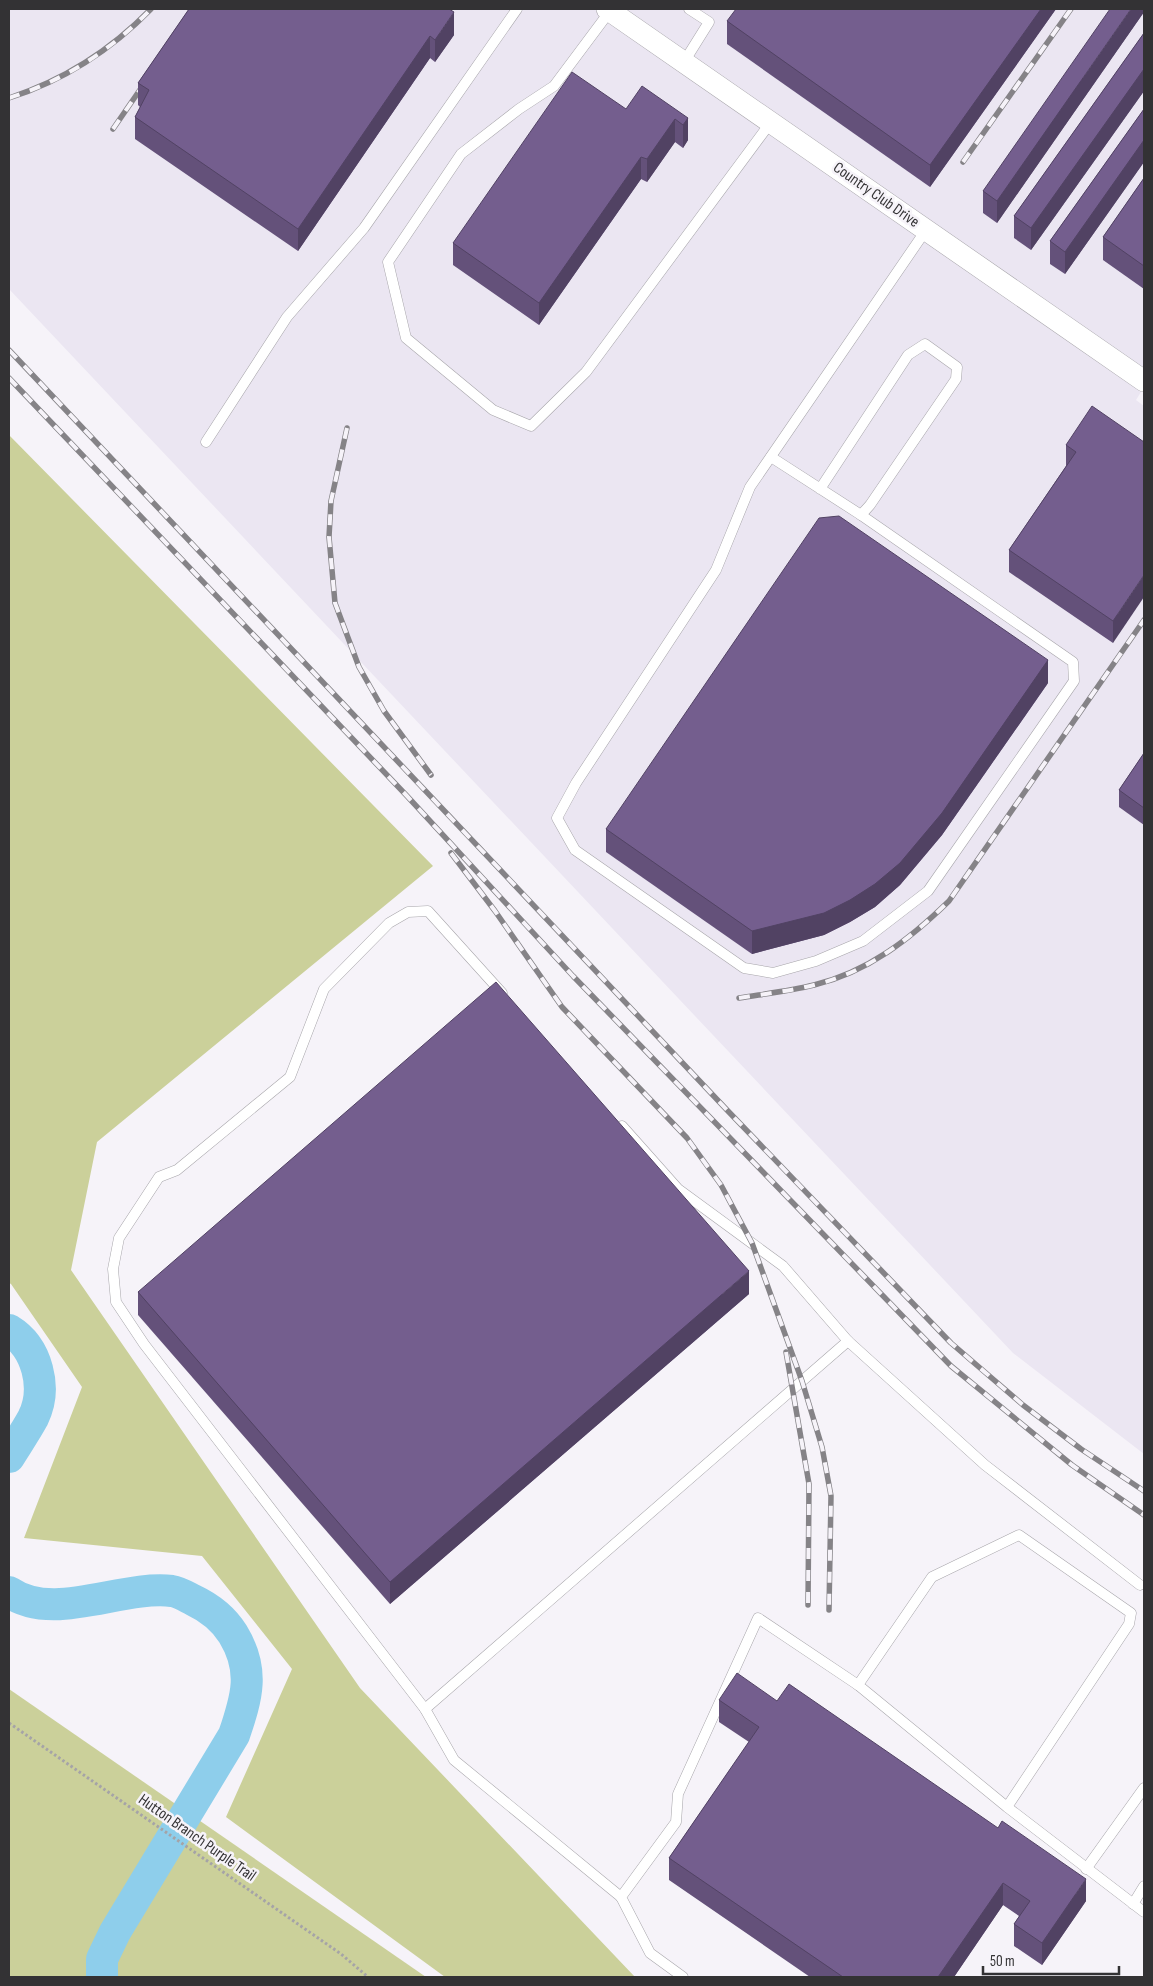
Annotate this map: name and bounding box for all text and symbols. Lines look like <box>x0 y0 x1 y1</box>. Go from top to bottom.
street label: Country Club Drive <box>829 158 923 232</box>
street label: Hutton Branch Purple Trail <box>135 1790 259 1886</box>
scale bar <box>983 1944 1119 1976</box>
text: 50 m <box>990 1952 1015 1971</box>

